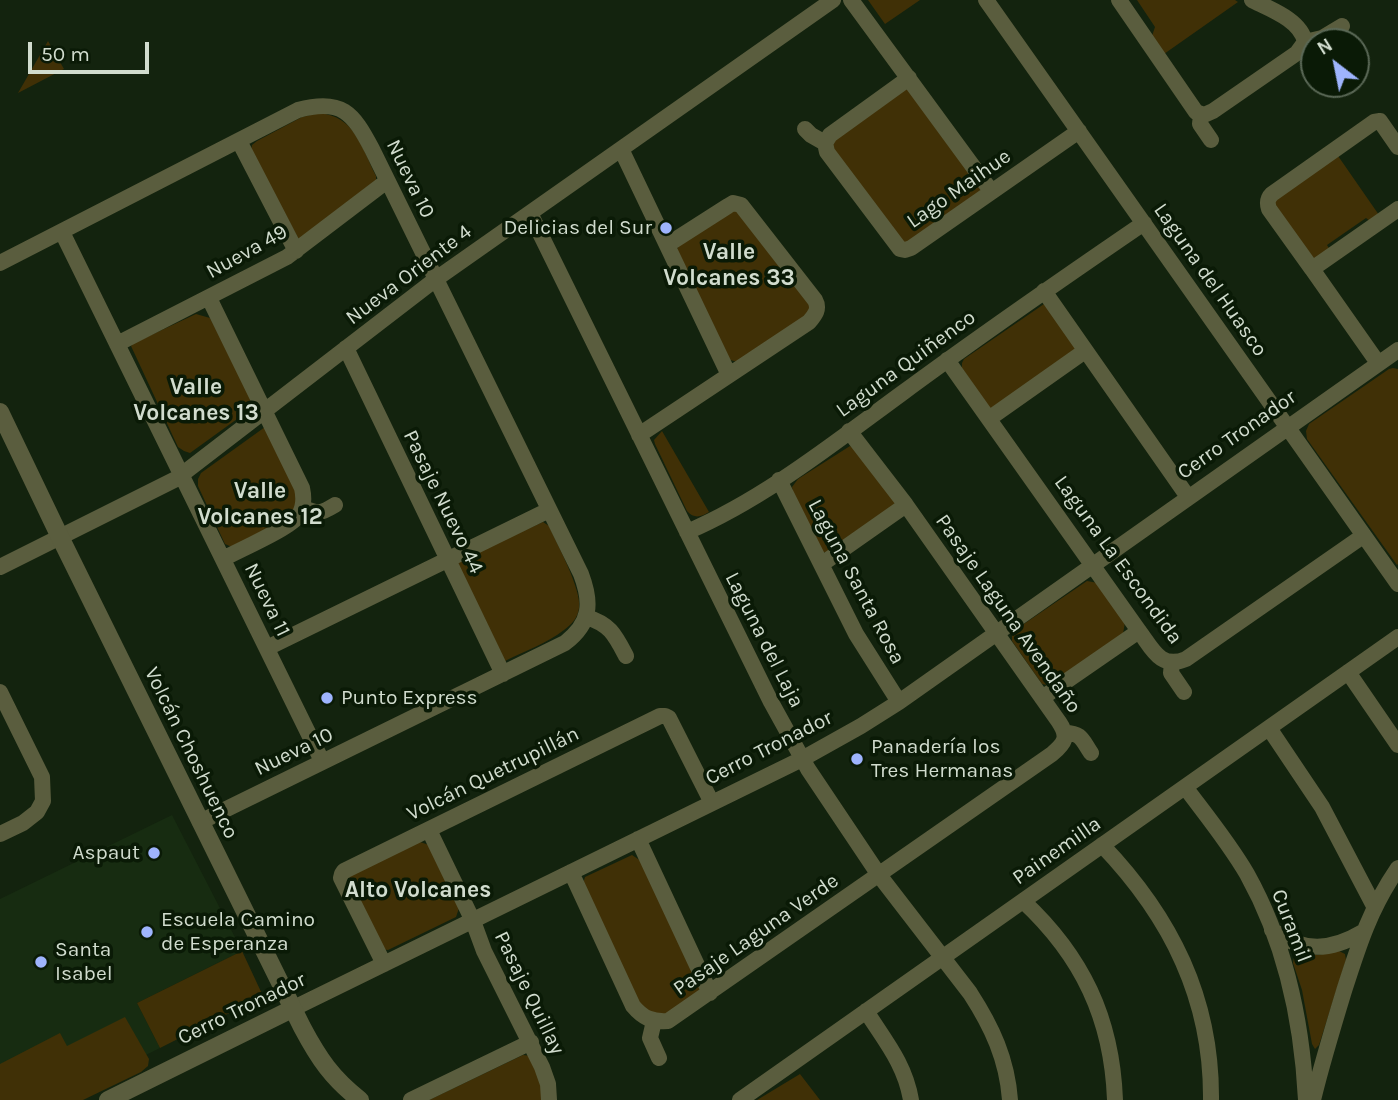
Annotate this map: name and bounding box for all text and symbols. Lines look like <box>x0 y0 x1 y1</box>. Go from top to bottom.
scale bar <box>32 28 152 72</box>
north arrow <box>1300 28 1370 98</box>
text: N <box>1313 34 1337 60</box>
text: 50 m <box>41 42 90 66</box>
street label: Nueva 10 <box>380 136 440 222</box>
street label: Lago Maihue <box>902 144 1016 234</box>
street label: Laguna del Huasco <box>1148 199 1272 361</box>
place label: Delicias del Sur <box>503 215 652 241</box>
street label: Nueva 49 <box>202 219 292 285</box>
street label: Nueva Oriente 4 <box>341 219 477 331</box>
marker: Delicias del Sur <box>658 220 674 236</box>
district label: Valle Volcanes 33 <box>663 238 795 292</box>
street label: Laguna Quiñenco <box>831 305 981 423</box>
district label: Valle Volcanes 13 <box>133 373 259 427</box>
street label: Cerro Tronador <box>1173 385 1301 485</box>
street label: Pasaje Nuevo 44 <box>397 426 489 578</box>
street label: Laguna La Escondida <box>1048 471 1188 649</box>
district label: Valle Volcanes 12 <box>197 477 323 531</box>
street label: Laguna Santa Rosa <box>802 495 910 669</box>
street label: Pasaje Laguna Avendaño <box>930 510 1086 718</box>
street label: Nueva 11 <box>238 559 296 641</box>
street label: Laguna del Laja <box>719 568 809 712</box>
street label: Volcán Choshuenco <box>139 663 243 843</box>
place label: Punto Express <box>341 685 478 711</box>
marker: Punto Express <box>319 690 335 706</box>
street label: Cerro Tronador <box>701 705 837 791</box>
street label: Volcán Quetrupillán <box>403 721 583 827</box>
street label: Nueva 10 <box>251 722 337 782</box>
place label: Panadería los Tres Hermanas <box>871 734 1013 784</box>
marker: Panadería los Tres Hermanas <box>849 751 865 767</box>
street label: Painemilla <box>1008 811 1106 891</box>
place label: Aspaut <box>72 840 140 866</box>
marker: Aspaut <box>146 845 162 861</box>
street label: Pasaje Laguna Verde <box>668 868 844 1002</box>
district label: Alto Volcanes <box>345 876 491 904</box>
street label: Curamil <box>1266 886 1316 966</box>
place label: Escuela Camino de Esperanza <box>161 907 315 957</box>
marker: Escuela Camino de Esperanza <box>139 924 155 940</box>
street label: Pasaje Quillay <box>488 927 570 1059</box>
place label: Santa Isabel <box>55 937 113 987</box>
marker: Santa Isabel <box>33 954 49 970</box>
street label: Cerro Tronador <box>174 967 310 1051</box>

